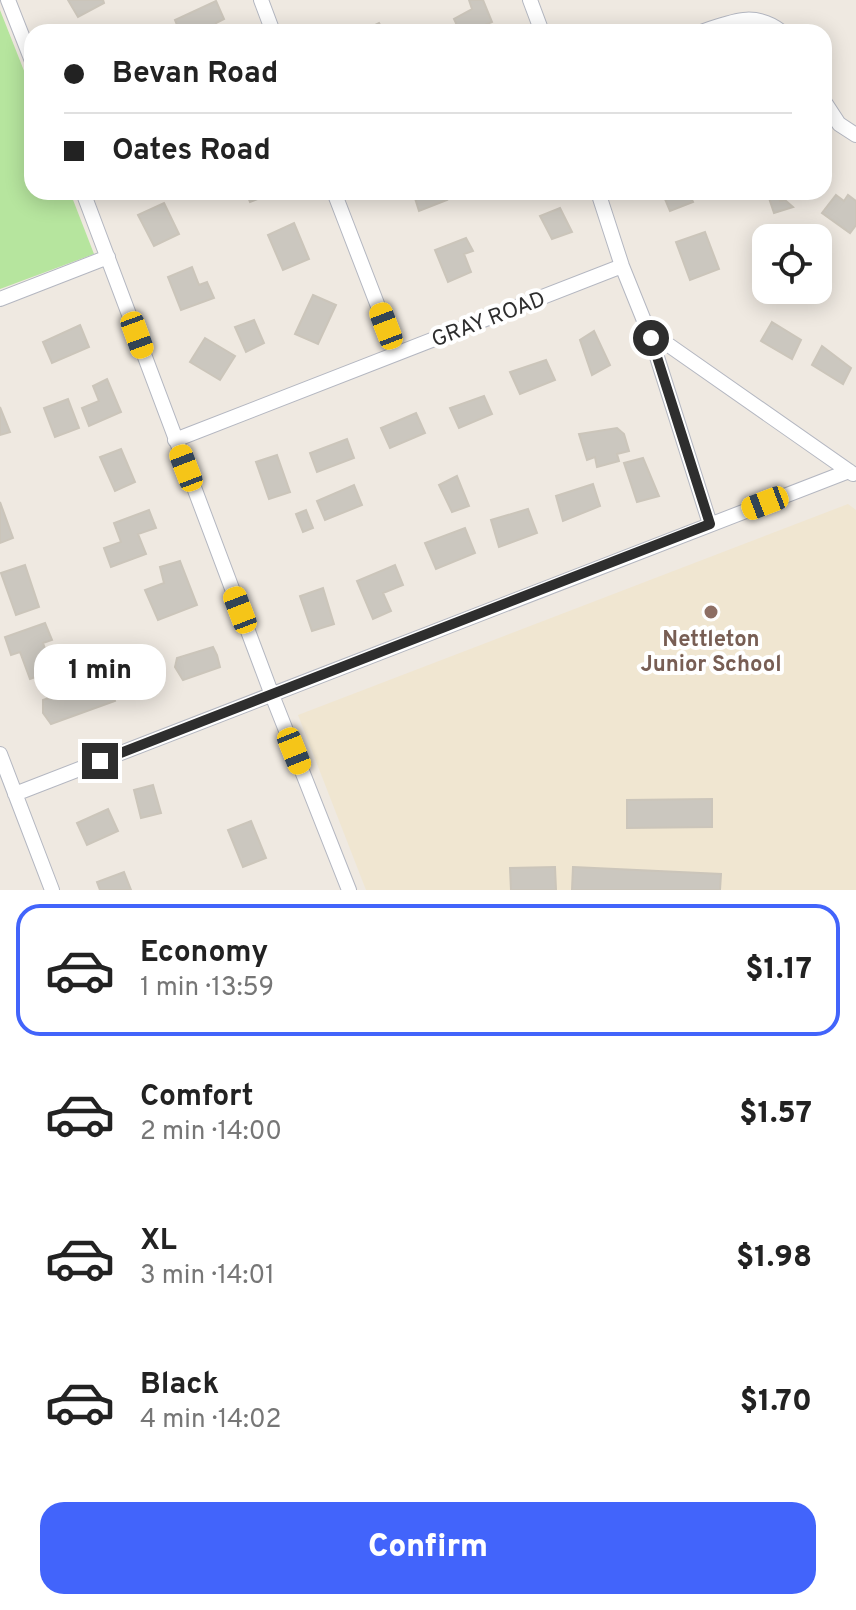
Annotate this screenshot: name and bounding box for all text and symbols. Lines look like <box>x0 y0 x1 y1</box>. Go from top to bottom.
text: Bevan Road <box>112 56 278 93</box>
text: Oates Road <box>112 133 271 170</box>
map controls <box>752 224 832 304</box>
button: locate <box>752 224 832 304</box>
street label: GRAY ROAD <box>428 286 550 354</box>
car <box>366 299 406 353</box>
car <box>118 308 156 362</box>
route start <box>633 320 669 356</box>
car <box>166 441 206 495</box>
car <box>738 483 792 523</box>
car <box>220 583 260 637</box>
marker: Nettleton Junior School <box>702 603 720 621</box>
place label: Nettleton Junior School <box>640 627 782 679</box>
callout: 1 min <box>34 645 166 701</box>
text: 1 min <box>68 655 132 688</box>
car <box>274 724 314 778</box>
route end <box>82 743 118 779</box>
icon: car <box>44 934 116 1006</box>
text: Economy <box>140 935 268 972</box>
text: $1.17 <box>745 952 812 989</box>
text: 1 min · 13:59 <box>140 972 274 1005</box>
icon: car <box>44 1078 116 1150</box>
text: Comfort <box>140 1079 253 1116</box>
text: $1.57 <box>739 1096 812 1133</box>
text: 2 min · 14:00 <box>140 1116 282 1149</box>
icon: car <box>44 1222 116 1294</box>
text: XL <box>140 1223 177 1260</box>
text: $1.98 <box>736 1240 812 1277</box>
text: 3 min · 14:01 <box>140 1260 275 1293</box>
icon: car <box>44 1366 116 1438</box>
text: Black <box>140 1367 219 1404</box>
text: $1.70 <box>740 1384 812 1421</box>
text: 4 min · 14:02 <box>140 1404 282 1437</box>
button: Confirm <box>40 1502 816 1594</box>

